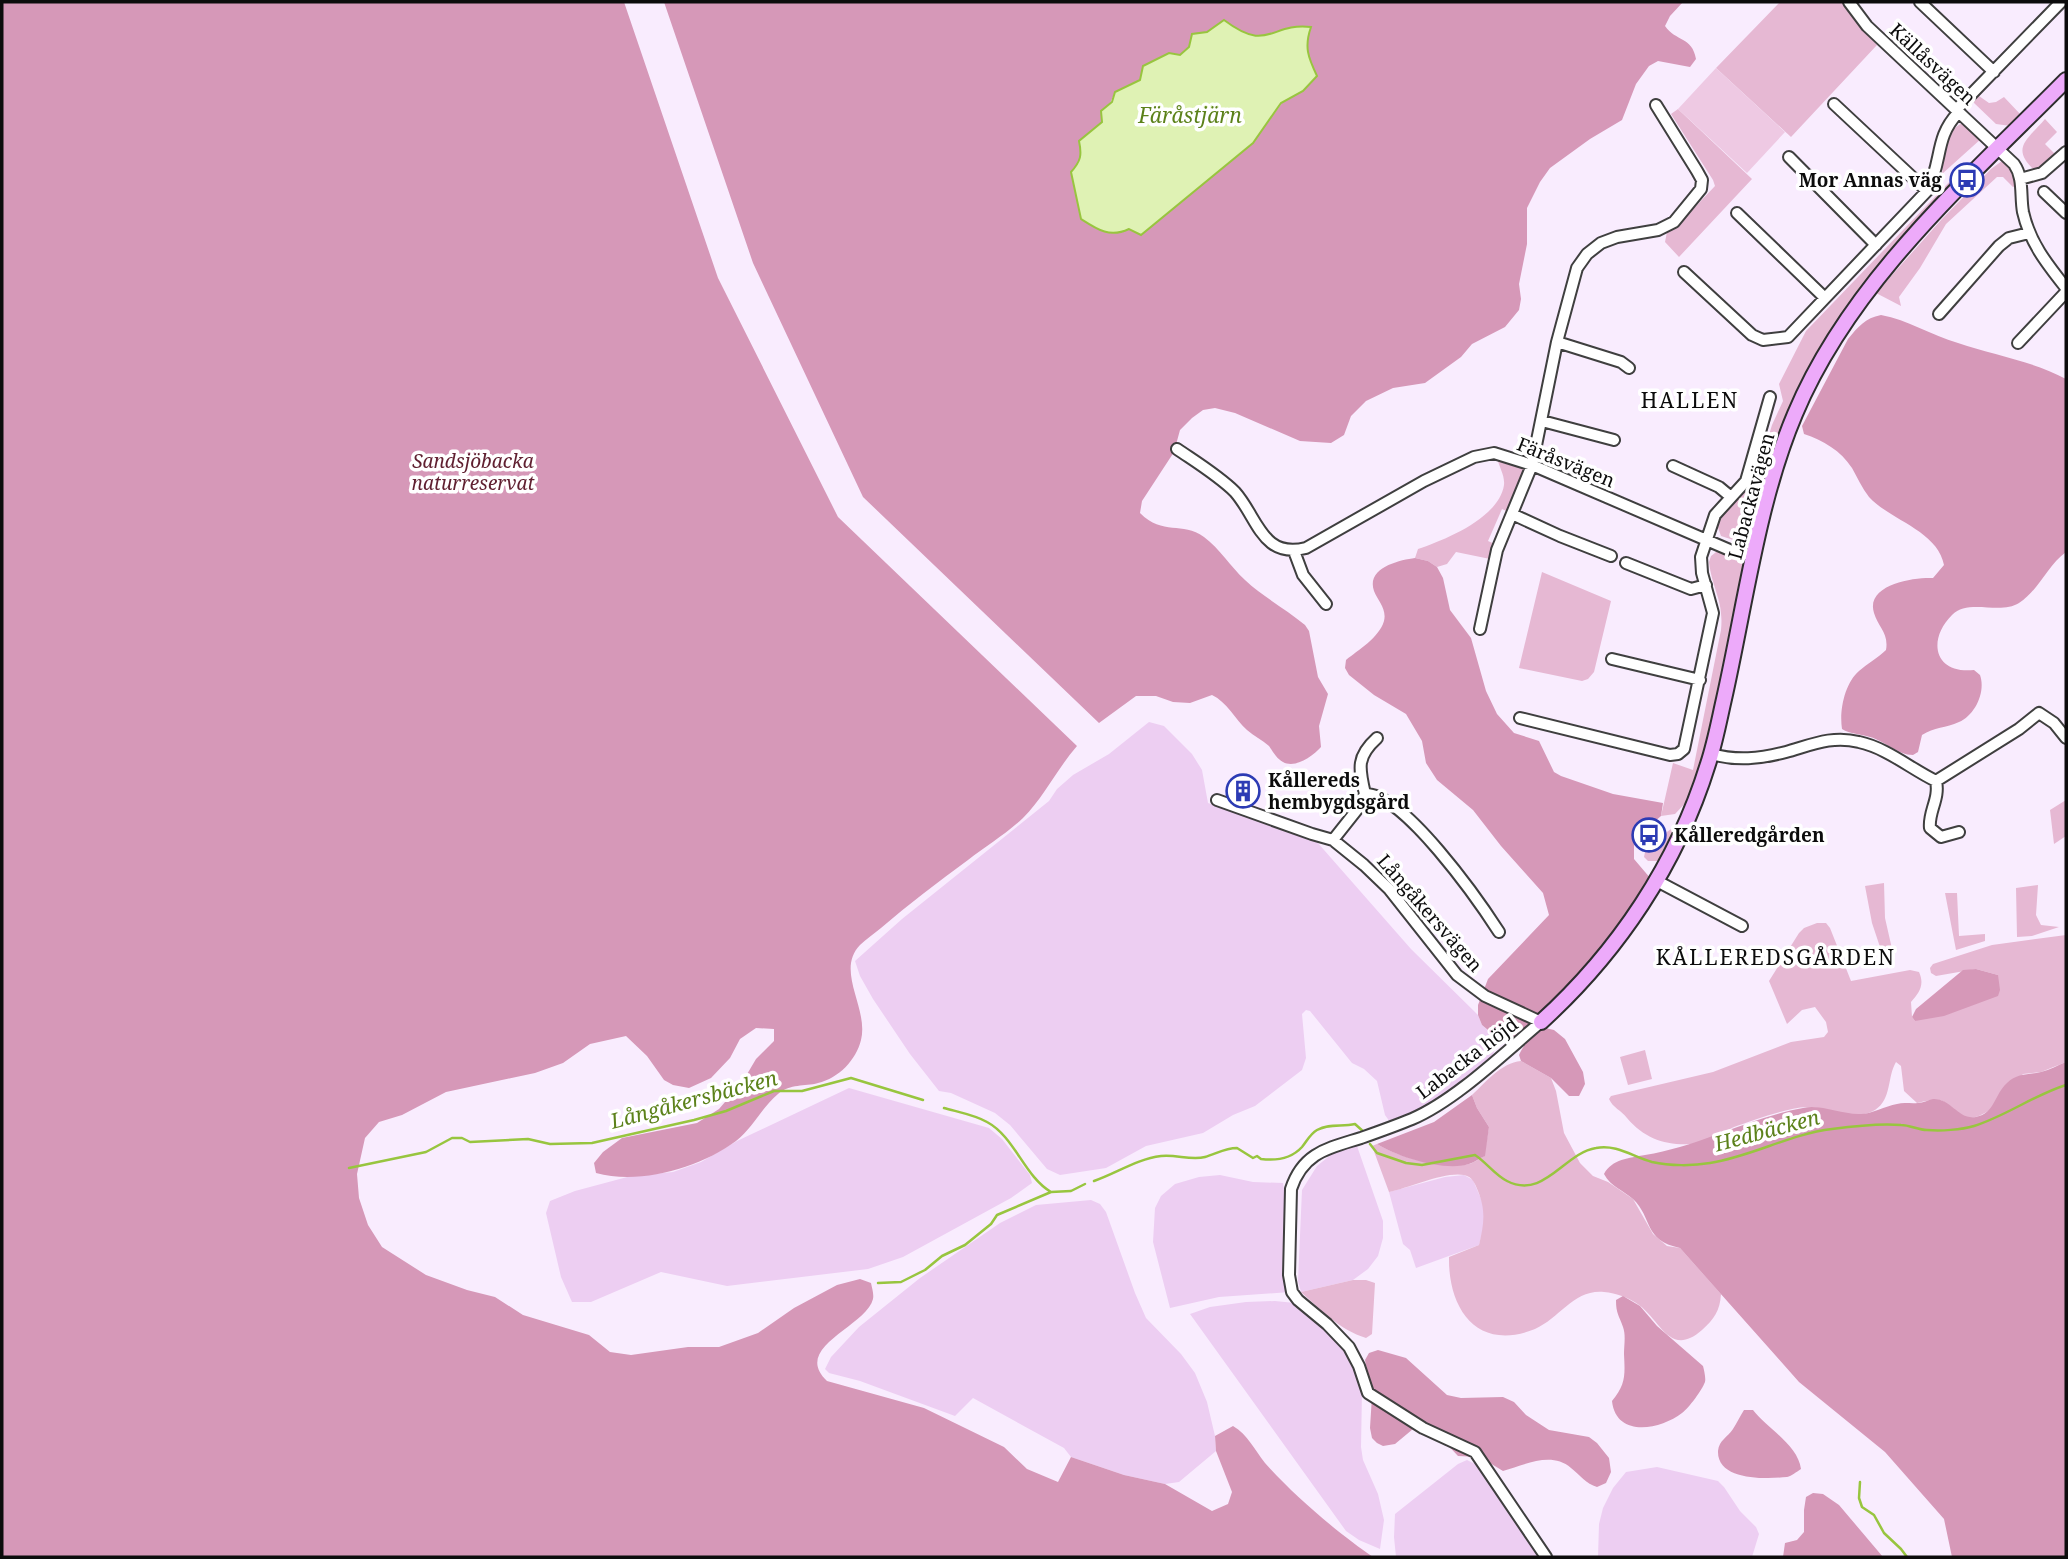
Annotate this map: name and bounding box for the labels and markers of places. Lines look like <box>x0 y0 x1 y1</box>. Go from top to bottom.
bus stop icon: Mor Annas väg <box>1948 161 1986 199</box>
place label: Mor Annas väg <box>1799 167 1942 193</box>
place label: Kållereds hembygdsgård <box>1268 767 1410 815</box>
building icon: Kållereds hembygdsgård <box>1224 772 1262 810</box>
bus stop icon: Kålleredgården <box>1630 816 1668 854</box>
place label: Kålleredgården <box>1674 822 1825 848</box>

